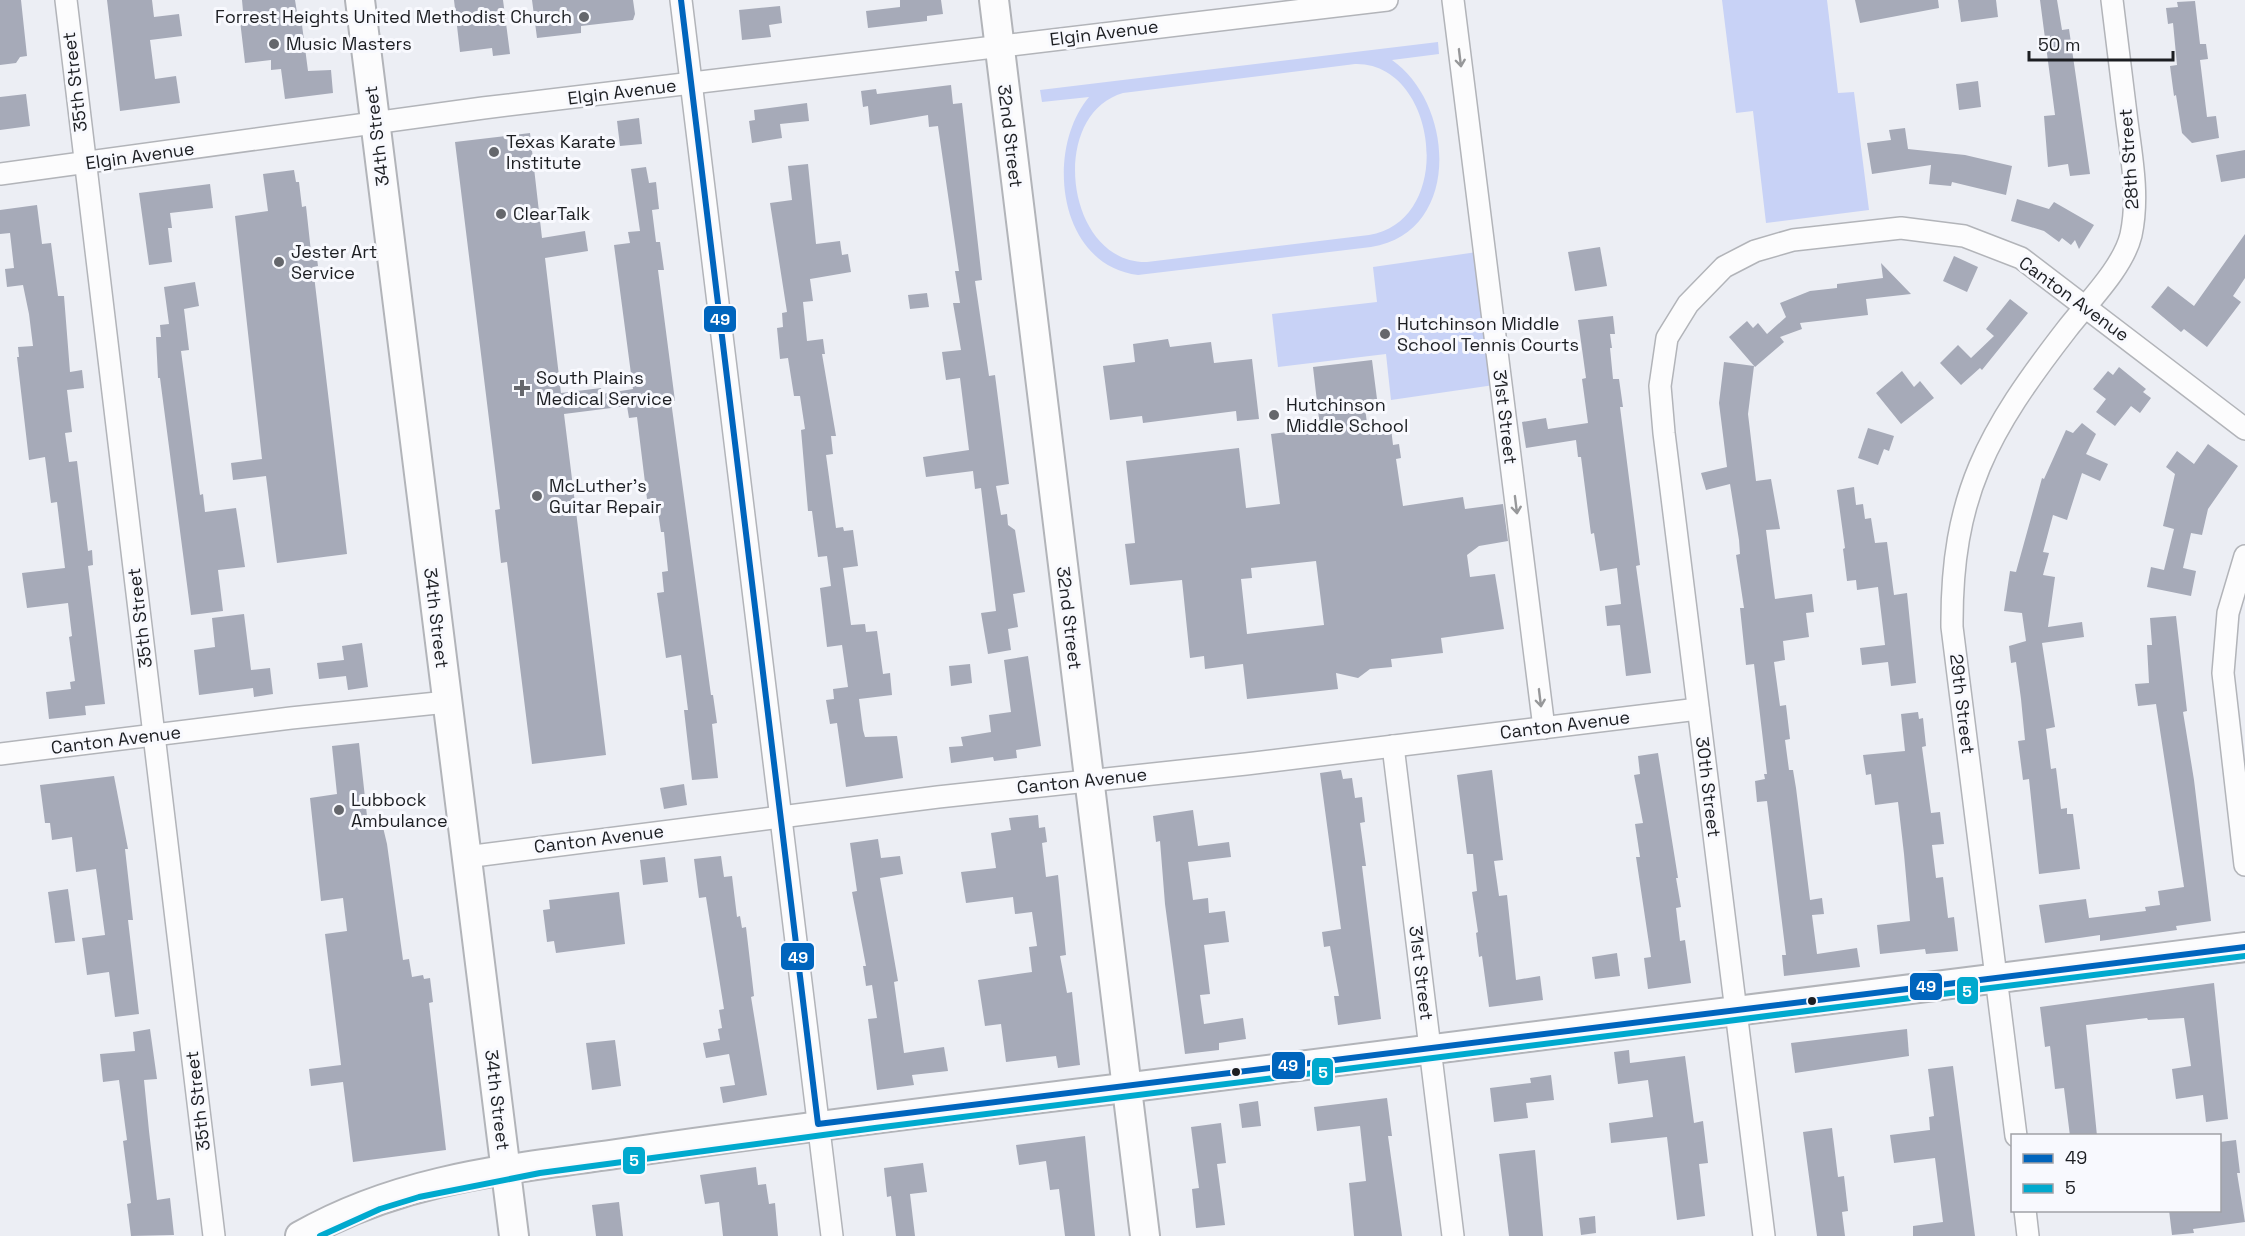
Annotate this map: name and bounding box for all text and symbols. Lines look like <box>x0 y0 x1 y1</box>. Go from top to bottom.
place label: Forrest Heights United Methodist Church <box>215 5 572 28</box>
marker: Forrest Heights United Methodist Church <box>577 10 591 24</box>
street label: Elgin Avenue <box>1048 14 1160 51</box>
scale bar <box>2029 24 2173 62</box>
street label: 35th Street <box>57 31 92 133</box>
place label: Music Masters <box>286 32 412 55</box>
text: 50 m <box>2038 33 2080 56</box>
marker: Music Masters <box>267 37 281 51</box>
one-way arrow <box>1455 48 1466 67</box>
street label: Elgin Avenue <box>566 73 678 110</box>
street label: 32nd Street <box>993 83 1028 189</box>
street label: 34th Street <box>359 84 394 188</box>
street label: 28th Street <box>2114 108 2143 210</box>
place label: Texas Karate Institute <box>506 130 616 174</box>
street label: Elgin Avenue <box>84 136 196 175</box>
marker: Texas Karate Institute <box>487 145 501 159</box>
place label: ClearTalk <box>513 202 591 225</box>
marker: ClearTalk <box>494 207 508 221</box>
place label: Jester Art Service <box>291 240 377 284</box>
street label: Canton Avenue <box>2015 251 2134 346</box>
marker: Jester Art Service <box>272 255 286 269</box>
line badge: 49 <box>703 305 737 333</box>
text: 49 <box>710 309 730 330</box>
place label: Hutchinson Middle School Tennis Courts <box>1397 312 1579 356</box>
marker: Hutchinson Middle School Tennis Courts <box>1378 327 1392 341</box>
place label: South Plains Medical Service <box>536 366 672 410</box>
street label: 31st Street <box>1488 368 1523 466</box>
marker: South Plains Medical Service <box>513 379 531 397</box>
place label: Hutchinson Middle School <box>1286 393 1408 437</box>
marker: Hutchinson Middle School <box>1267 408 1281 422</box>
place label: McLuther's Guitar Repair <box>549 474 662 518</box>
marker: McLuther's Guitar Repair <box>530 489 544 503</box>
one-way arrow <box>1511 494 1522 514</box>
street label: 32nd Street <box>1052 565 1087 671</box>
street label: 34th Street <box>419 566 454 670</box>
street label: 35th Street <box>122 567 157 669</box>
street label: 29th Street <box>1945 653 1980 755</box>
one-way arrow <box>1535 688 1546 708</box>
street label: Canton Avenue <box>1499 705 1631 744</box>
street label: Canton Avenue <box>50 720 182 759</box>
street label: 30th Street <box>1691 735 1726 839</box>
street label: Canton Avenue <box>1016 762 1148 799</box>
place label: Lubbock Ambulance <box>351 788 448 832</box>
marker: Lubbock Ambulance <box>332 803 346 817</box>
street label: Canton Avenue <box>533 819 665 858</box>
street label: 31st Street <box>1404 924 1439 1022</box>
line badge: 49 <box>780 942 815 971</box>
text: 49 <box>788 947 808 968</box>
line badge: 49 <box>1909 972 1943 1001</box>
text: 49 <box>1916 976 1936 997</box>
line badge: 5 <box>1956 976 1979 1005</box>
text: 5 <box>1962 981 1972 1002</box>
unlabelled marker <box>1806 995 1818 1007</box>
street label: 34th Street <box>480 1048 515 1152</box>
street label: 35th Street <box>180 1050 215 1152</box>
line badge: 49 <box>1271 1051 1306 1080</box>
text: 49 <box>1278 1055 1298 1076</box>
line badge: 5 <box>1311 1057 1334 1086</box>
text: 5 <box>1318 1062 1328 1083</box>
unlabelled marker <box>1230 1066 1242 1078</box>
legend <box>2011 1134 2221 1212</box>
line badge: 5 <box>622 1146 646 1175</box>
text: 49 <box>2065 1146 2087 1169</box>
text: 5 <box>629 1150 639 1171</box>
text: 5 <box>2065 1176 2076 1199</box>

